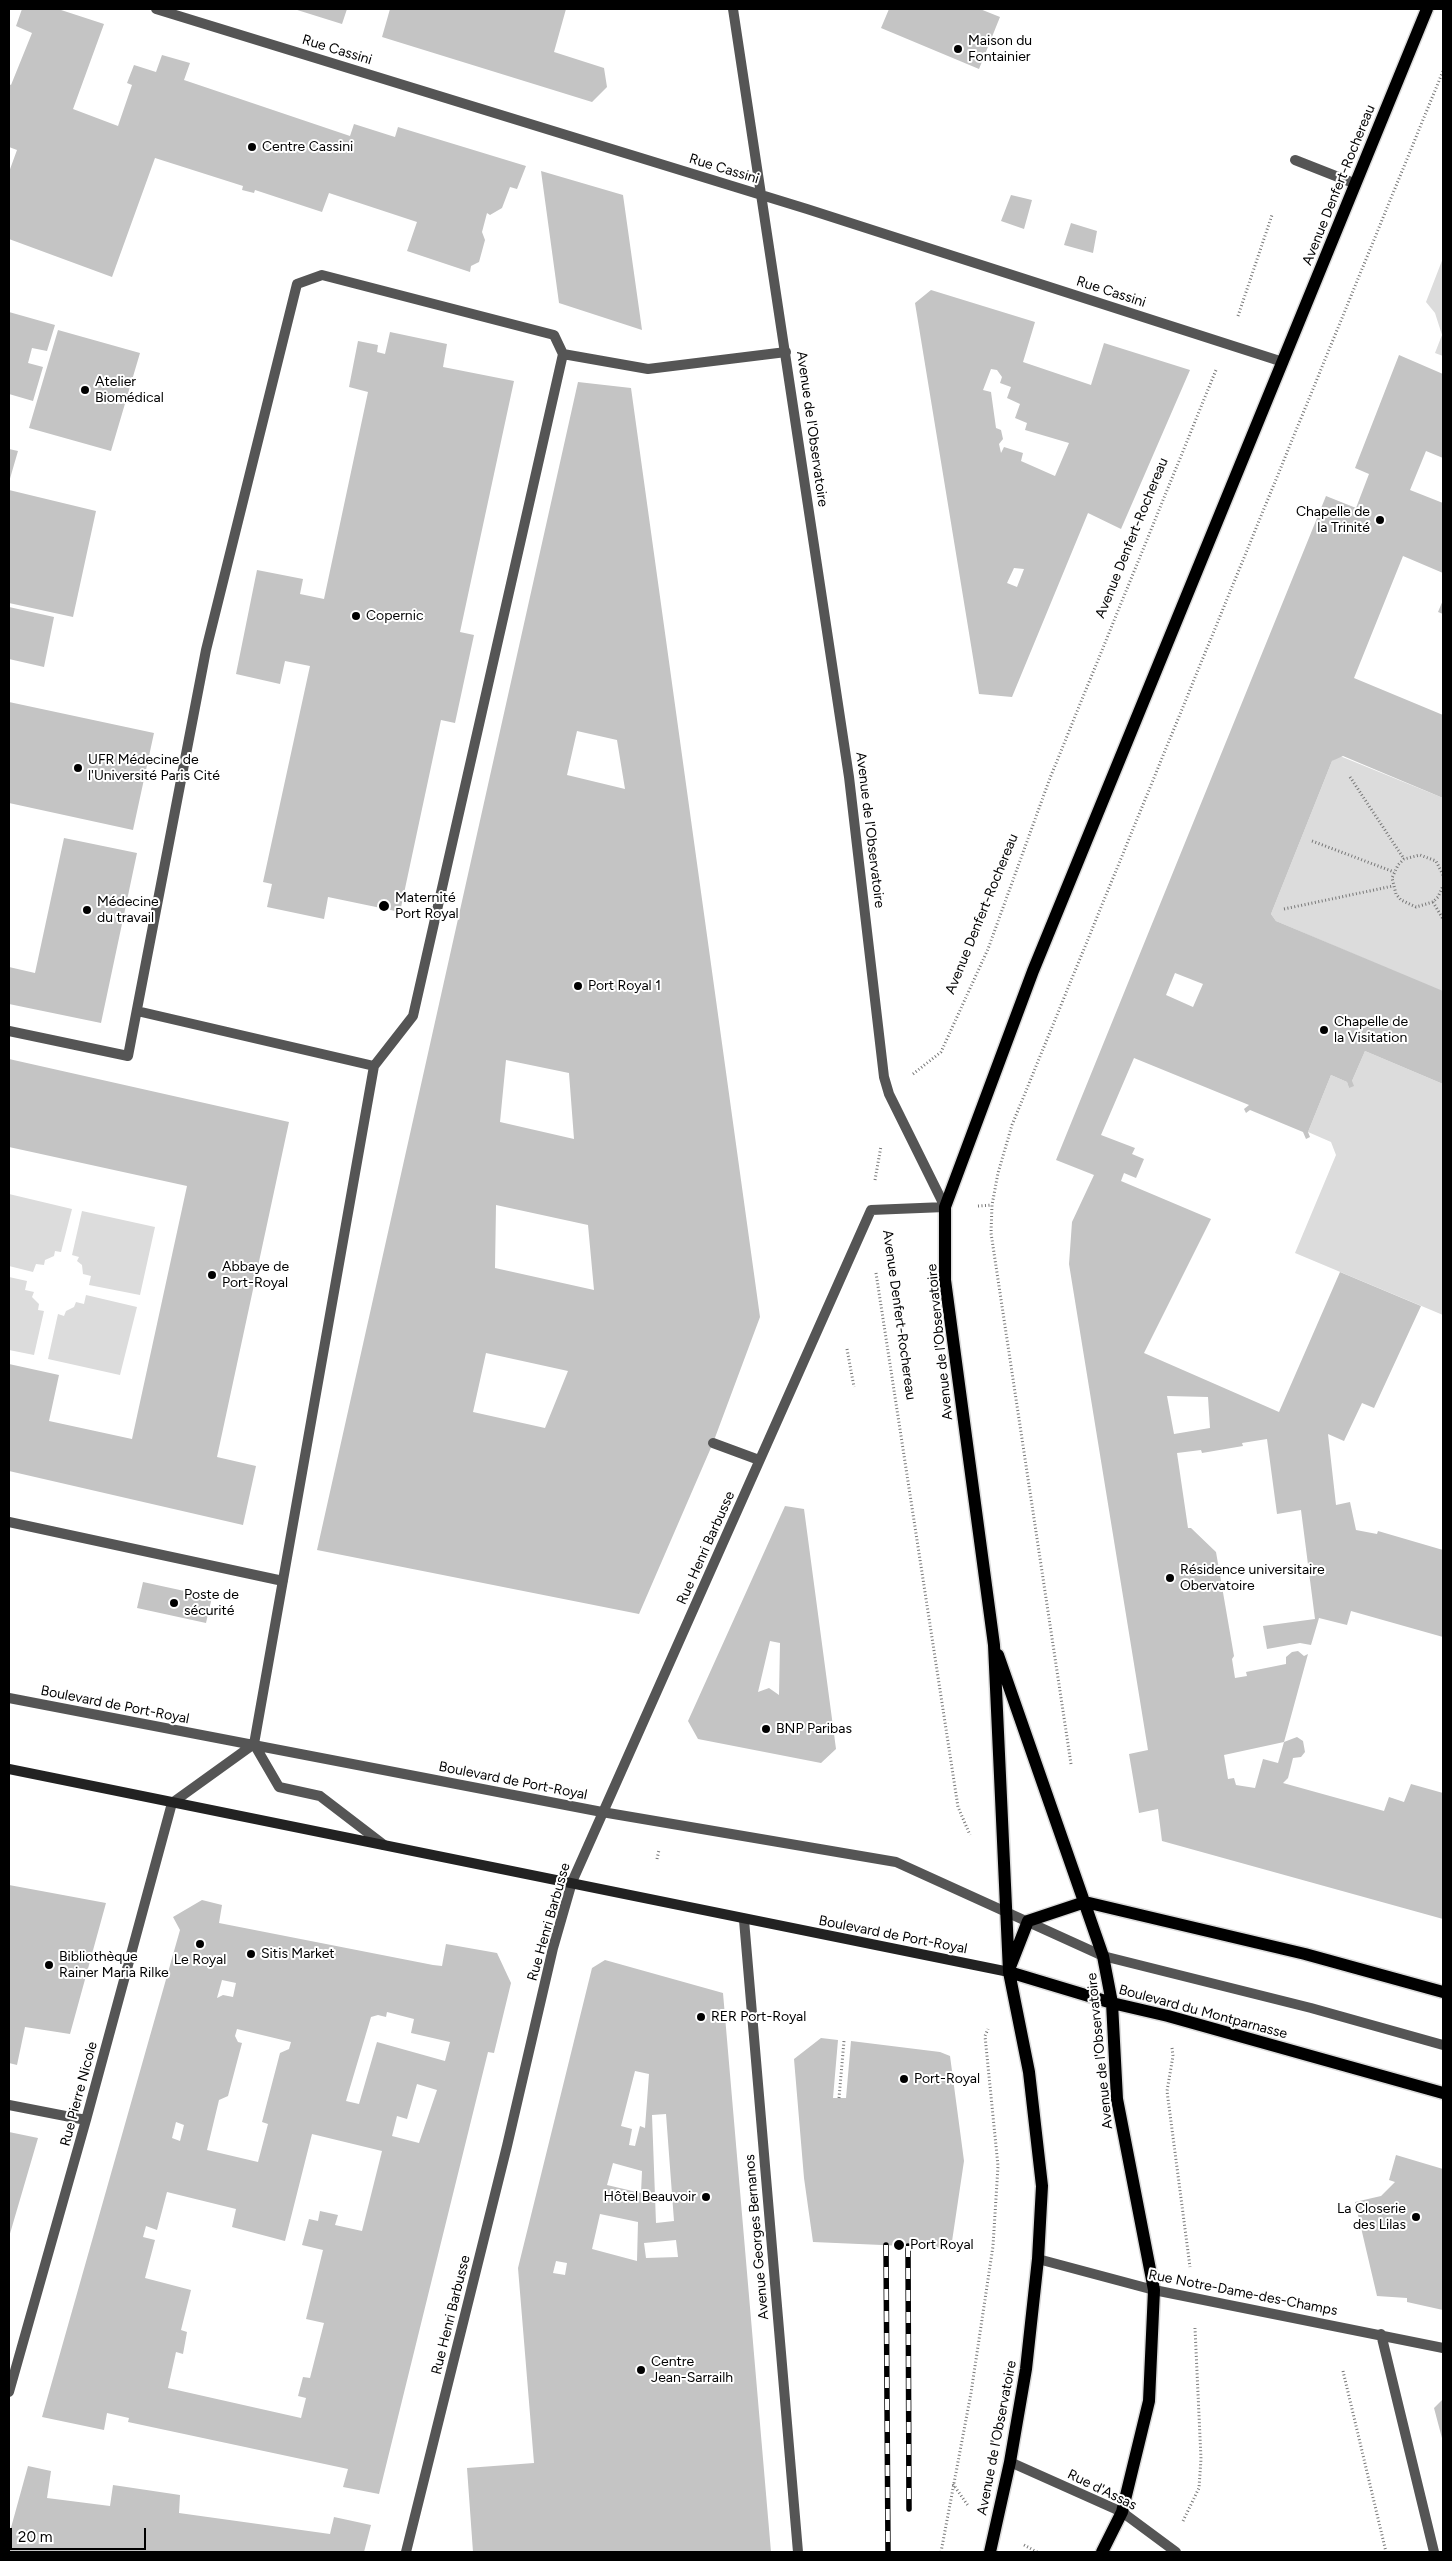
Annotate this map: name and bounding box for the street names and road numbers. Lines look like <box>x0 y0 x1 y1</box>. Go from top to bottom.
street label: Rue Cassini <box>300 31 374 69</box>
street label: Avenue Denfert-Rochereau <box>1299 102 1379 268</box>
street label: Rue Cassini <box>687 150 761 188</box>
street label: Rue Cassini <box>1074 273 1148 311</box>
street label: Avenue de l'Observatoire <box>793 350 831 508</box>
street label: Avenue Denfert-Rochereau <box>1092 455 1172 621</box>
street label: Avenue de l'Observatoire <box>852 751 888 909</box>
street label: Avenue Denfert-Rochereau <box>942 831 1022 997</box>
street label: Avenue Denfert-Rochereau <box>879 1229 919 1401</box>
street label: Avenue de l'Observatoire <box>923 1263 957 1421</box>
street label: Rue Henri Barbusse <box>673 1489 739 1607</box>
street label: Boulevard de Port-Royal <box>39 1682 191 1728</box>
street label: Boulevard de Port-Royal <box>437 1758 589 1804</box>
street label: Rue Henri Barbusse <box>524 1861 574 1983</box>
street label: Boulevard de Port-Royal <box>817 1912 969 1958</box>
street label: Avenue de l'Observatoire <box>1083 1972 1117 2130</box>
street label: Boulevard du Montparnasse <box>1117 1981 1289 2043</box>
street label: Rue Pierre Nicole <box>57 2040 101 2148</box>
street label: Avenue Georges Bernanos <box>741 2154 773 2320</box>
street label: Rue Henri Barbusse <box>428 2254 474 2376</box>
street label: Rue Notre-Dame-des-Champs <box>1147 2266 1339 2320</box>
street label: Avenue de l'Observatoire <box>974 2359 1020 2517</box>
street label: Rue d'Assas <box>1065 2466 1139 2514</box>

